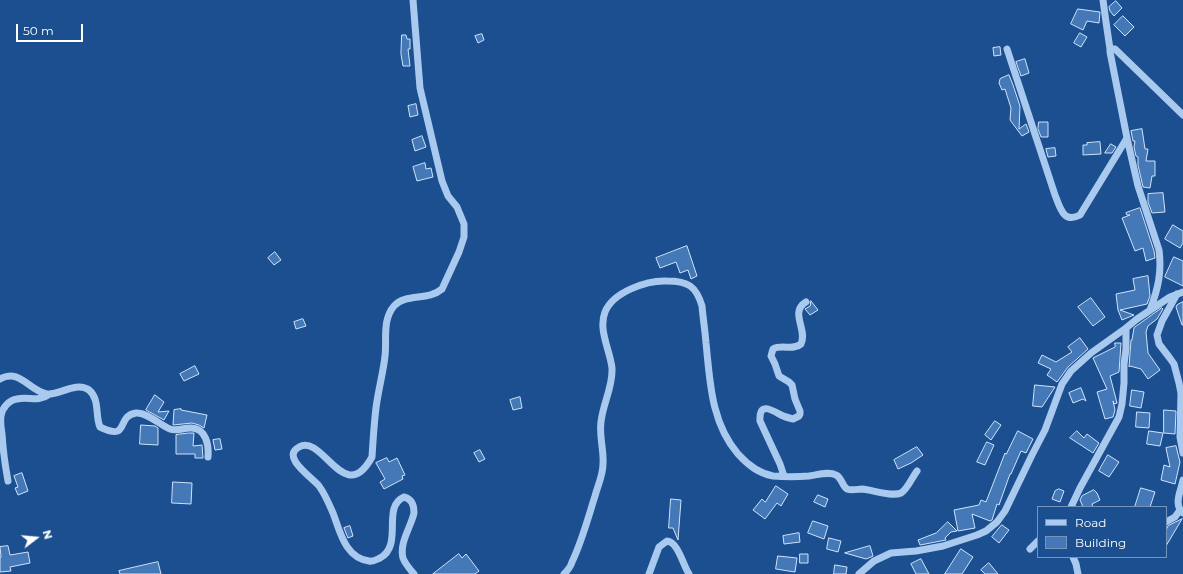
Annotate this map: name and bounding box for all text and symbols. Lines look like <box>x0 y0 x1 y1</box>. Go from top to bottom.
scale bar <box>18 16 85 42</box>
text: 50 m <box>23 23 54 38</box>
legend <box>1037 506 1167 558</box>
text: Road <box>1075 515 1106 530</box>
north arrow <box>16 518 56 558</box>
text: N <box>40 528 55 541</box>
text: Building <box>1075 535 1126 550</box>

